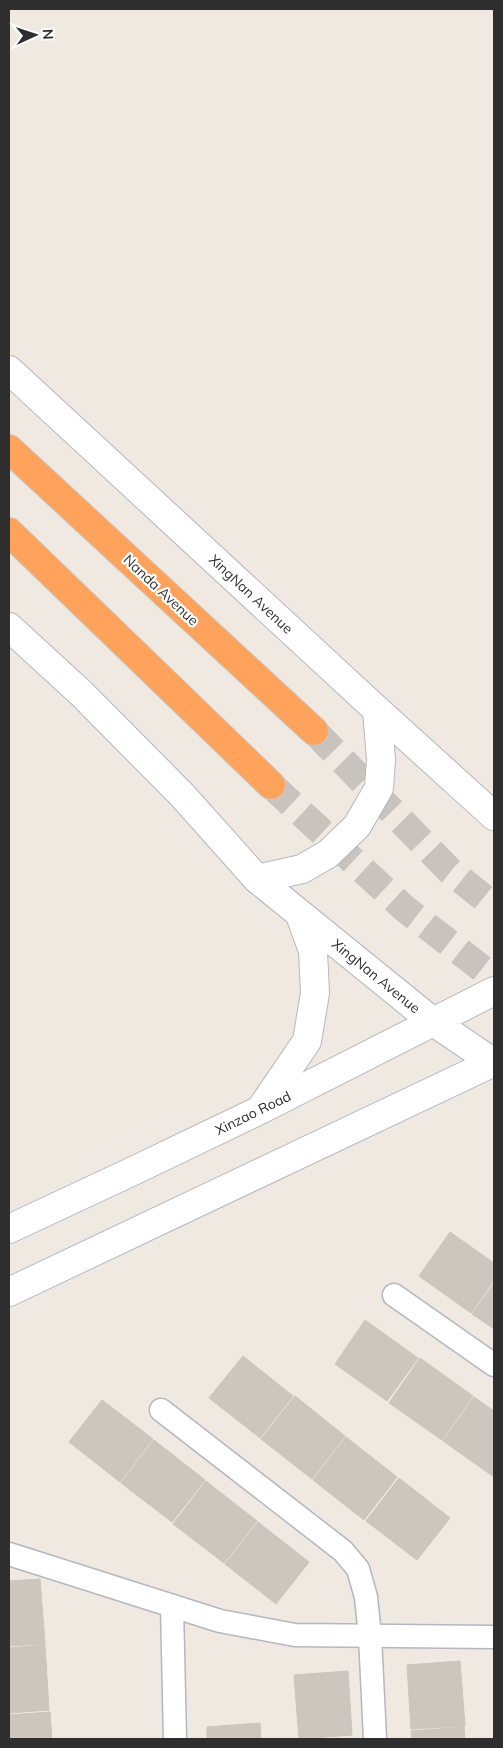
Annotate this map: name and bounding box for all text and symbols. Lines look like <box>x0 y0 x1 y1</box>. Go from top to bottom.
north arrow <box>10 10 60 60</box>
text: N <box>39 29 57 40</box>
street label: XingNan Avenue <box>205 550 297 638</box>
street label: Nanda Avenue <box>120 551 202 629</box>
street label: XingNan Avenue <box>328 935 424 1017</box>
street label: Xinzao Road <box>212 1087 294 1139</box>

